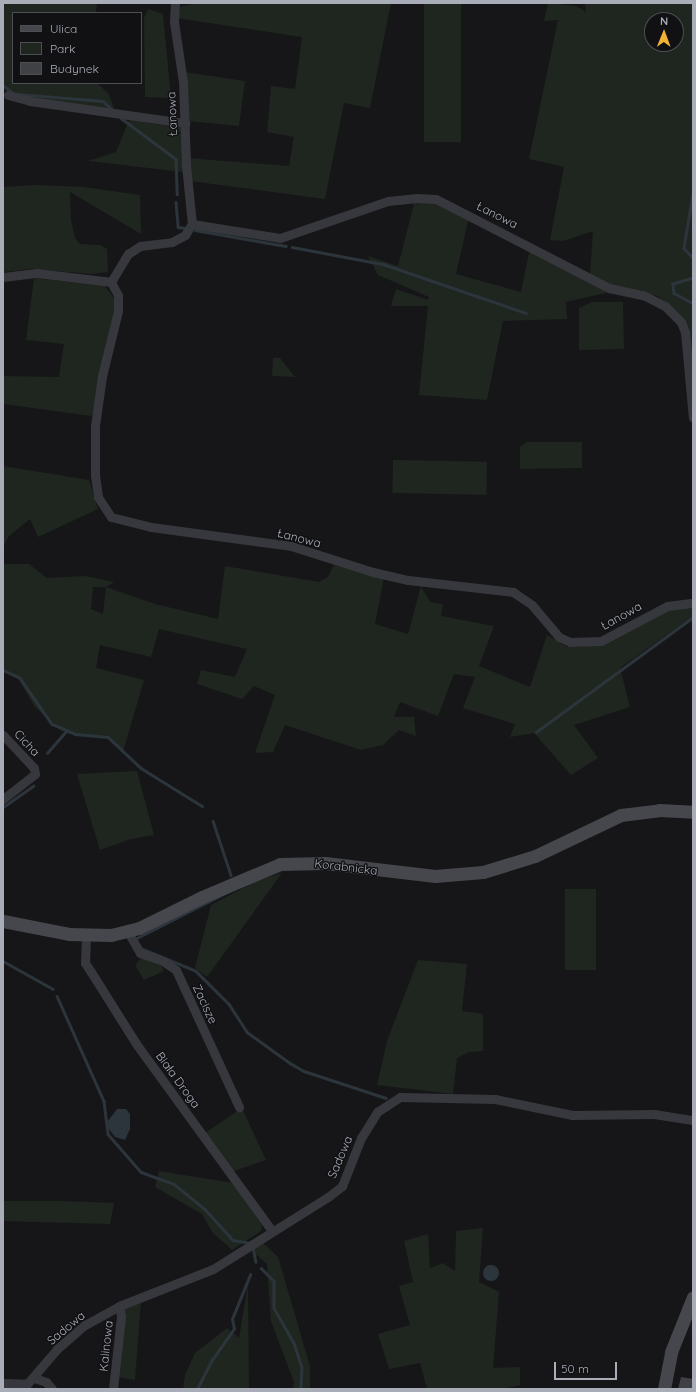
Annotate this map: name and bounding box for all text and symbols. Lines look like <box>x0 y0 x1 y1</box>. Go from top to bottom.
legend <box>12 12 142 84</box>
north arrow <box>644 12 684 52</box>
text: N <box>660 14 668 28</box>
text: Ulica <box>50 21 77 36</box>
text: Park <box>50 41 75 56</box>
text: Budynek <box>50 61 99 76</box>
street label: Łanowa <box>164 91 180 137</box>
street label: Łanowa <box>474 198 520 232</box>
street label: Łanowa <box>276 526 322 550</box>
street label: Łanowa <box>598 599 644 633</box>
street label: Cicha <box>11 727 43 759</box>
street label: Korabnicka <box>314 856 378 878</box>
street label: Zacisze <box>190 982 220 1026</box>
street label: Biała Droga <box>153 1049 203 1111</box>
street label: Sadowa <box>325 1134 355 1180</box>
street label: Sadowa <box>44 1308 88 1348</box>
street label: Kalinowa <box>96 1320 116 1372</box>
scale bar <box>556 1354 619 1380</box>
text: 50 m <box>561 1361 589 1376</box>

